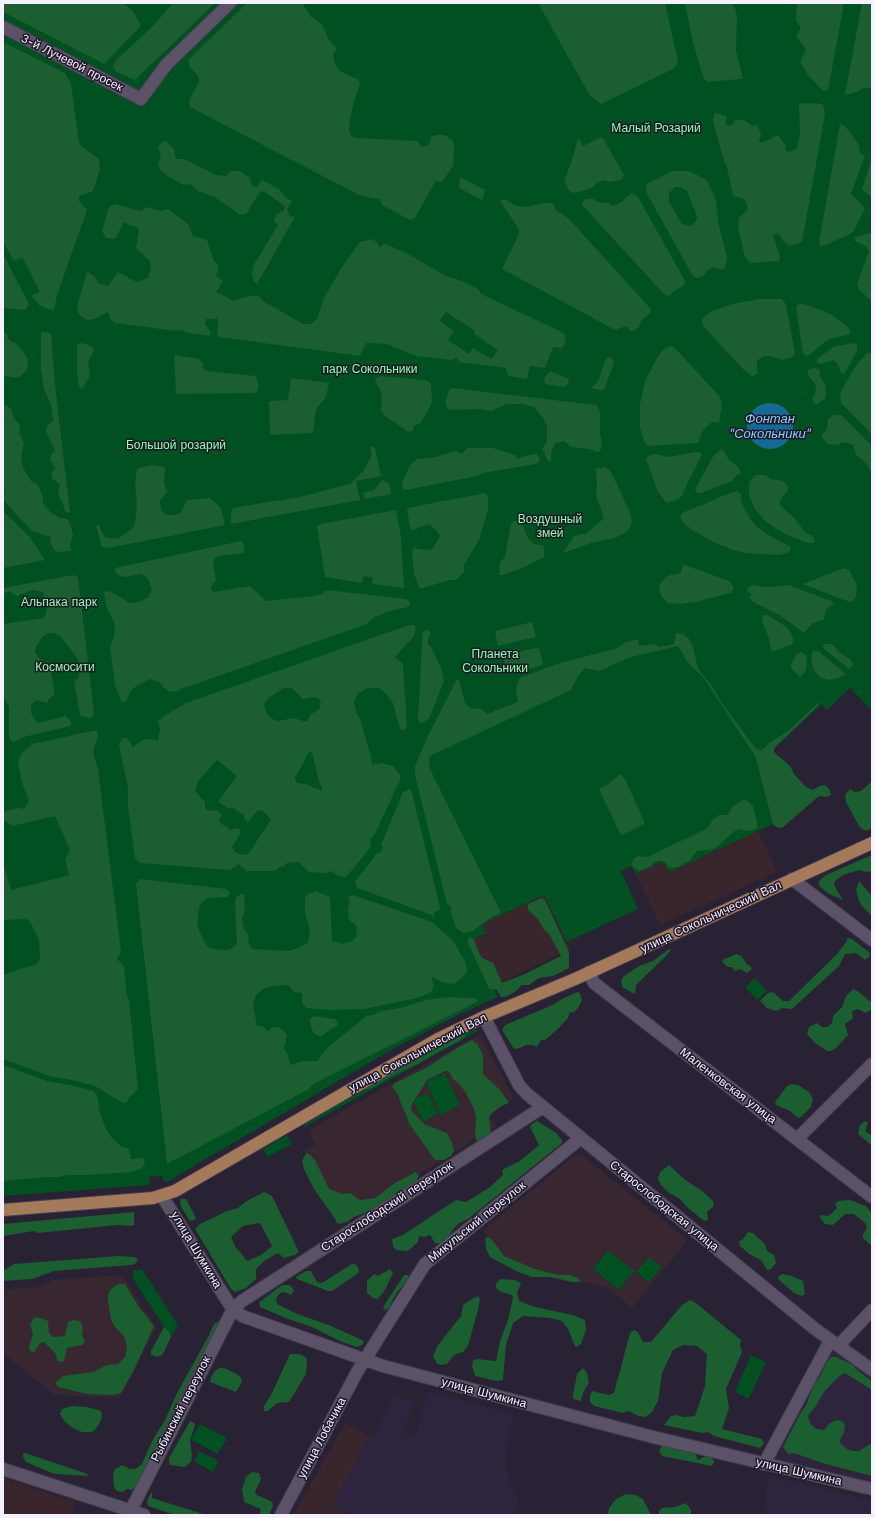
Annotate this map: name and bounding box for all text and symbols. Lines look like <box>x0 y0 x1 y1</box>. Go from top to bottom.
street label: 3-й Лучевой просек <box>19 31 125 95</box>
park label: Малый Розарий <box>611 121 701 135</box>
park label: парк Сокольники <box>323 362 417 376</box>
water label: Фонтан "Сокольники" <box>729 411 811 442</box>
park label: Большой розарий <box>126 438 226 452</box>
park label: Воздушный змей <box>518 512 582 540</box>
park label: Альпака парк <box>21 595 97 609</box>
park label: Планета Сокольники <box>462 647 528 675</box>
park label: Космосити <box>35 660 95 674</box>
street label: улица Сокольнический Вал <box>638 878 784 956</box>
street label: улица Сокольнический Вал <box>347 1010 489 1096</box>
street label: Маленковская улица <box>677 1045 779 1127</box>
street label: Старослободская улица <box>607 1158 721 1254</box>
street label: Старослободский переулок <box>318 1159 456 1255</box>
street label: Микульский переулок <box>425 1178 529 1266</box>
street label: улица Шумкина <box>167 1209 225 1291</box>
street label: Рыбинский переулок <box>148 1354 214 1464</box>
street label: улица Шумкина <box>440 1375 528 1411</box>
street label: улица Лобачика <box>295 1395 349 1481</box>
street label: улица Шумкина <box>755 1455 843 1489</box>

